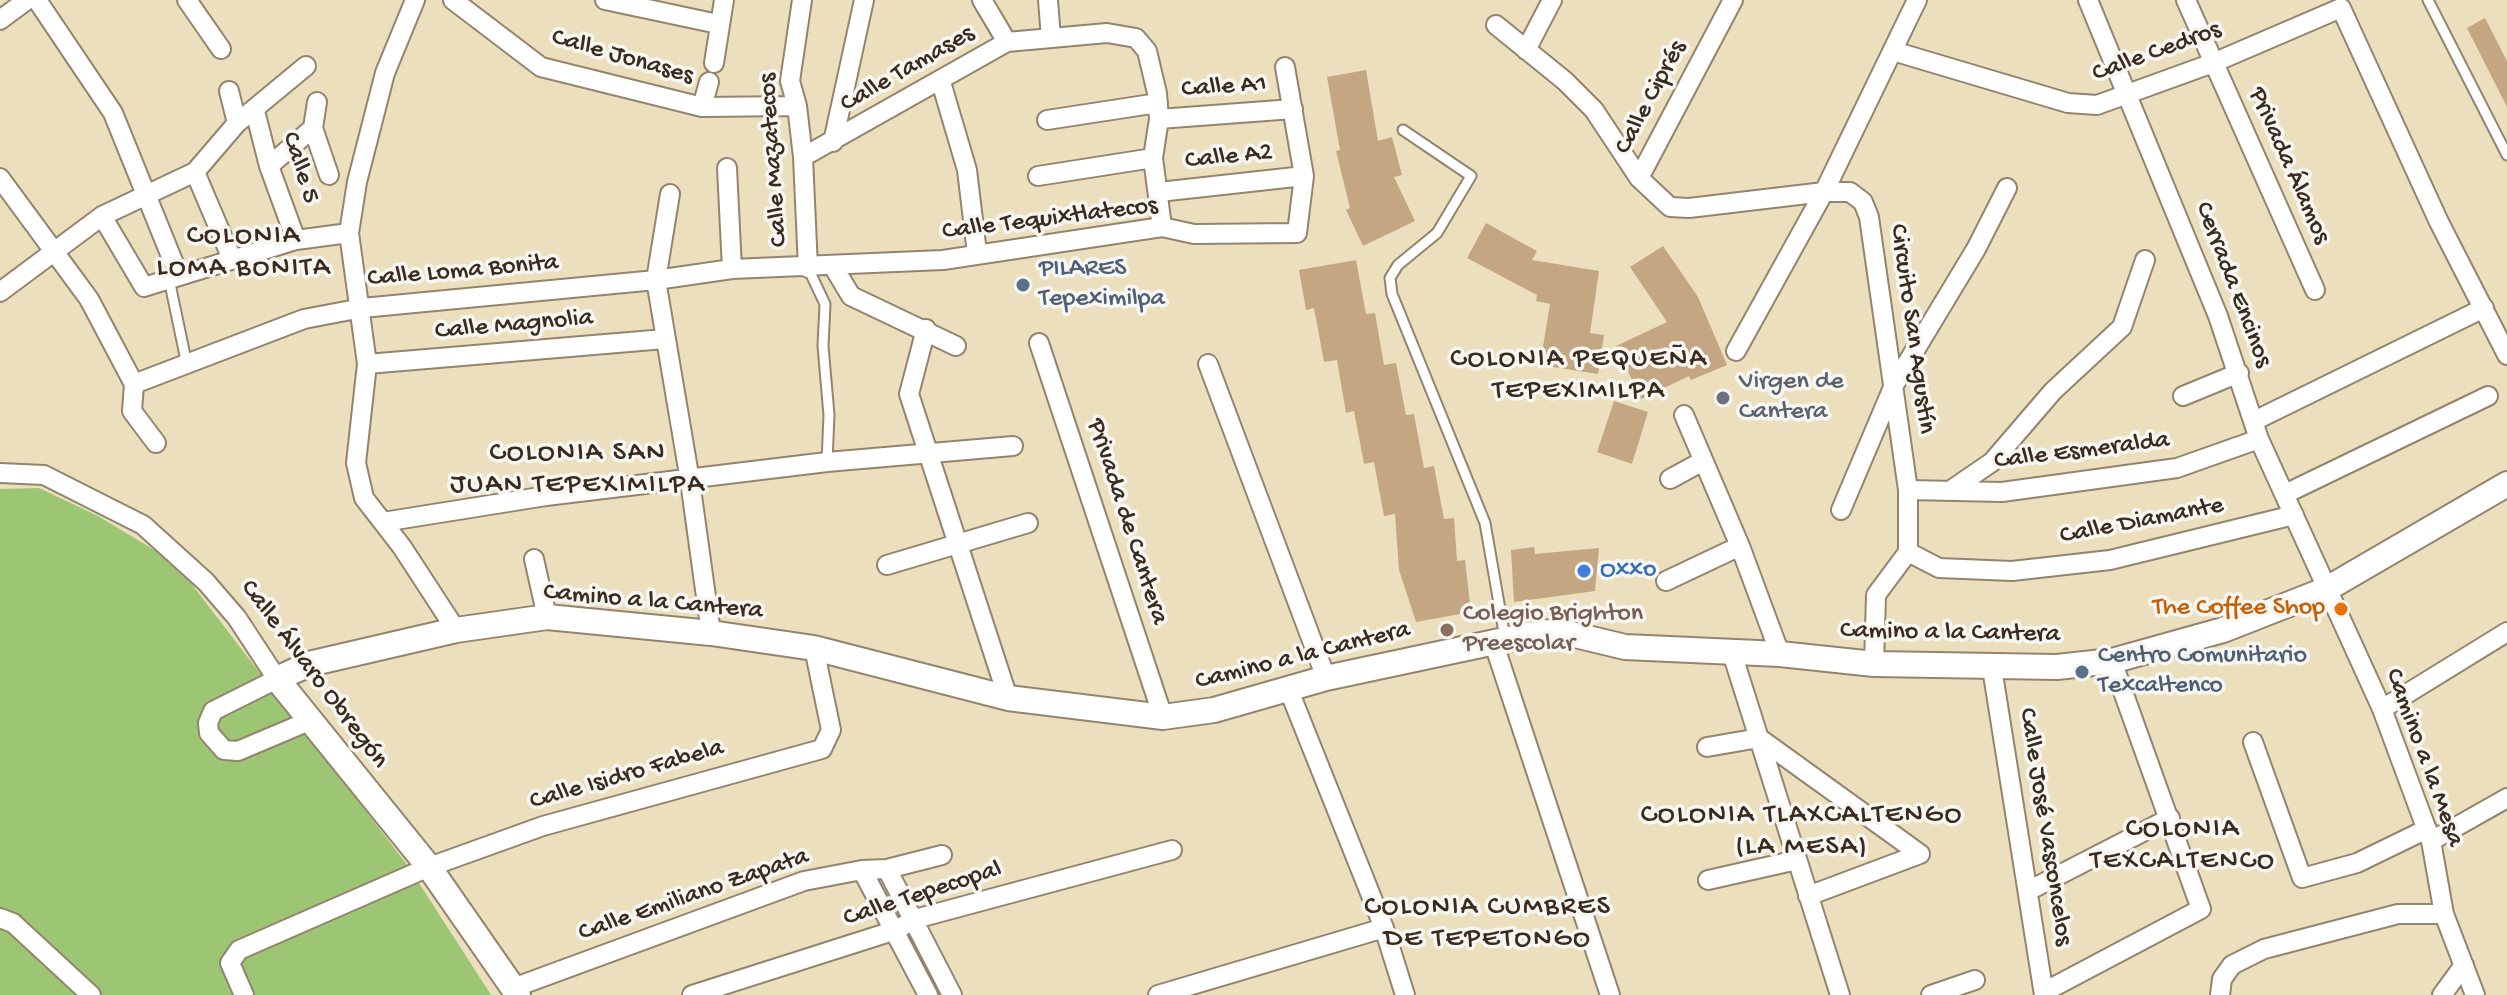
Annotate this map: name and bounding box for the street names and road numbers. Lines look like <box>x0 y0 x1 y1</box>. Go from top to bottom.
street label: Calle Cedros <box>2088 15 2226 91</box>
street label: Calle Tamases <box>835 19 981 121</box>
street label: Calle Jonases <box>547 23 697 93</box>
street label: Calle Ciprés <box>1609 36 1695 160</box>
street label: Calle A1 <box>1180 69 1268 107</box>
street label: Calle Mazatecos <box>753 72 797 248</box>
street label: Privada Álamos <box>2240 83 2336 249</box>
street label: Calle 5 <box>273 128 325 208</box>
street label: Calle A2 <box>1184 138 1274 178</box>
street label: Calle Tequixtlatecos <box>941 191 1159 249</box>
street label: Cerrada Encinos <box>2186 198 2278 372</box>
street label: Circuito San Agustín <box>1881 222 1941 436</box>
street label: Calle Loma Bonita <box>366 248 560 296</box>
street label: Calle Magnolia <box>434 304 594 348</box>
street label: Privada de Cantera <box>1078 415 1174 629</box>
street label: Calle Esmeralda <box>1993 426 2171 478</box>
street label: Calle Diamante <box>2058 491 2226 553</box>
street label: Calle Álvaro Obregón <box>232 575 394 775</box>
street label: Camino a la Cantera <box>542 578 764 628</box>
street label: Camino a la Cantera <box>1192 615 1414 699</box>
street label: Camino a la Cantera <box>1840 616 2060 652</box>
street label: Camino a la Mesa <box>2376 665 2470 851</box>
street label: Calle José Vasconcelos <box>2010 706 2078 948</box>
street label: Calle Isidro Fabela <box>526 733 728 819</box>
street label: Calle Emiliano Zapata <box>575 842 813 950</box>
street label: Calle Tepecopal <box>840 855 1006 935</box>

